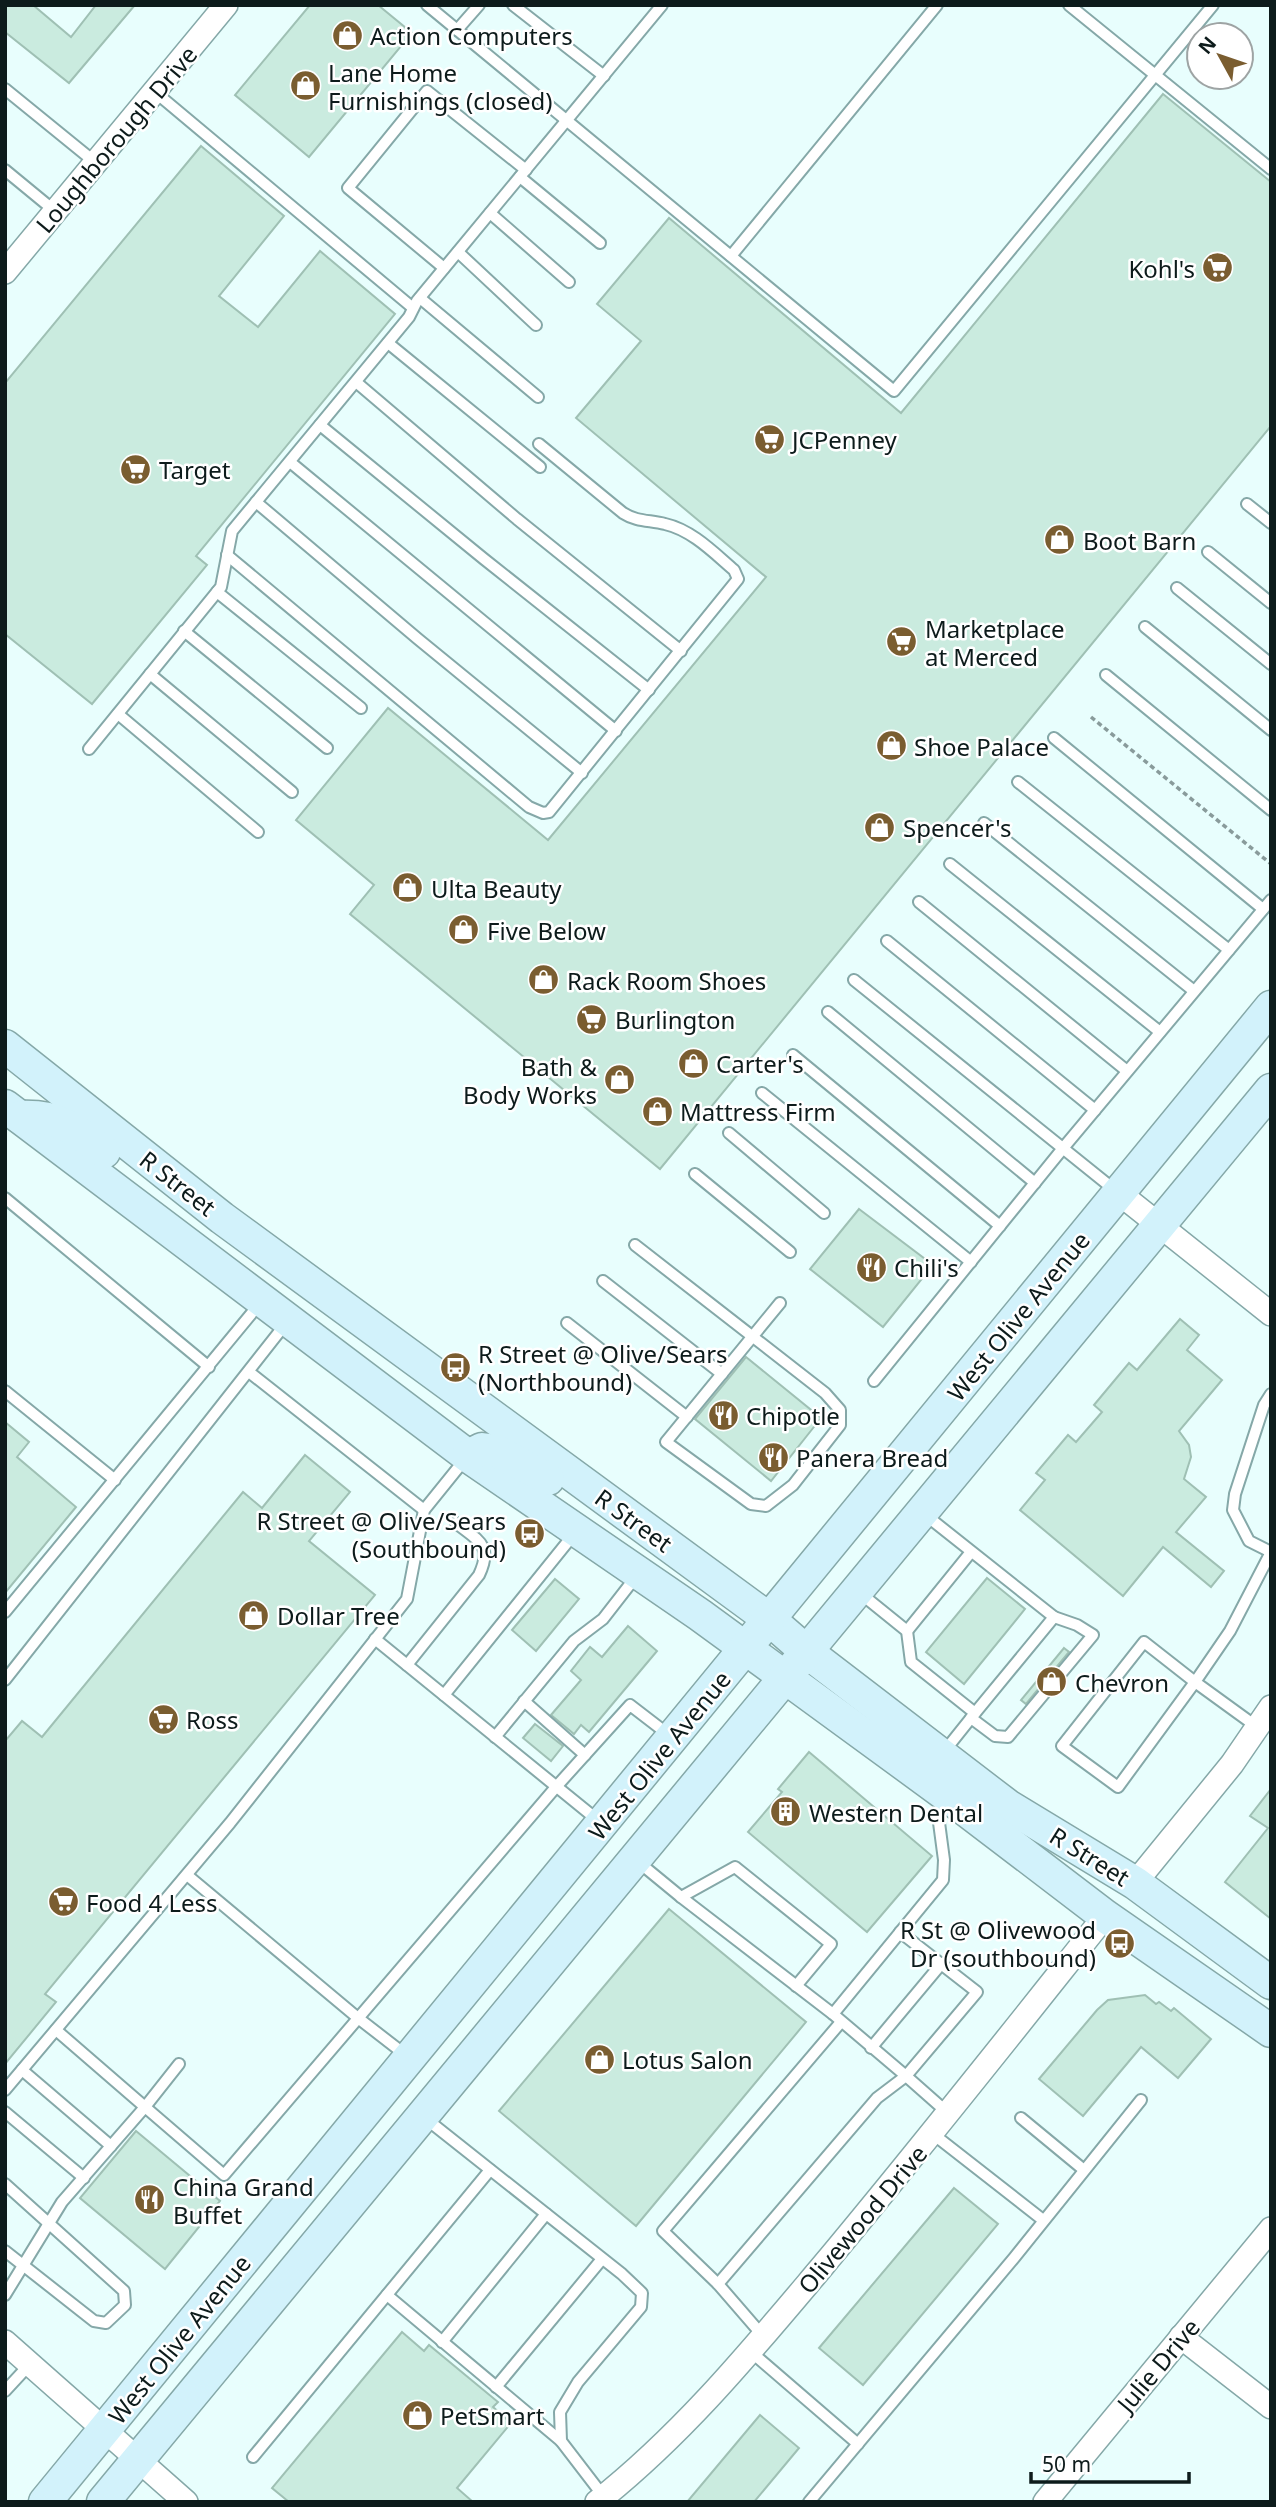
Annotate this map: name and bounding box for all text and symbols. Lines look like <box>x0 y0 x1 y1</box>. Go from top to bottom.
shop icon: Action Computers <box>330 18 364 52</box>
place label: Action Computers <box>370 19 573 52</box>
north arrow <box>1185 21 1255 91</box>
text: N <box>1192 31 1222 59</box>
street label: Loughborough Drive <box>28 38 204 240</box>
place label: Lane Home Furnishings (closed) <box>328 56 553 117</box>
shop icon: Lane Home Furnishings (closed) <box>288 69 322 103</box>
supermarket icon: Kohl's <box>1201 251 1235 285</box>
place label: Kohl's <box>1128 252 1195 285</box>
supermarket icon: JCPenney <box>752 422 786 456</box>
place label: JCPenney <box>790 423 897 456</box>
supermarket icon: Target <box>119 452 153 486</box>
place label: Target <box>159 453 231 486</box>
shop icon: Boot Barn <box>1043 523 1077 557</box>
place label: Boot Barn <box>1083 524 1196 557</box>
place label: Marketplace at Merced <box>925 612 1065 673</box>
supermarket icon: Marketplace at Merced <box>885 625 919 659</box>
shop icon: Shoe Palace <box>874 729 908 763</box>
place label: Shoe Palace <box>914 730 1049 763</box>
shop icon: Spencer's <box>863 810 897 844</box>
place label: Spencer's <box>903 811 1011 844</box>
shop icon: Ulta Beauty <box>391 871 425 905</box>
place label: Ulta Beauty <box>431 872 562 905</box>
shop icon: Five Below <box>447 913 481 947</box>
place label: Five Below <box>487 914 606 947</box>
shop icon: Rack Room Shoes <box>527 963 561 997</box>
place label: Rack Room Shoes <box>567 964 766 997</box>
supermarket icon: Burlington <box>575 1002 609 1036</box>
place label: Burlington <box>615 1003 735 1036</box>
shop icon: Carter's <box>676 1046 710 1080</box>
place label: Carter's <box>716 1047 804 1080</box>
place label: Bath & Body Works <box>463 1050 597 1111</box>
shop icon: Bath & Body Works <box>603 1063 637 1097</box>
shop icon: Mattress Firm <box>640 1094 674 1128</box>
place label: Mattress Firm <box>680 1095 836 1128</box>
street label: R Street <box>133 1143 223 1223</box>
street label: West Olive Avenue <box>939 1224 1097 1408</box>
restaurant icon: Chili's <box>854 1250 888 1284</box>
place label: Chili's <box>894 1251 959 1284</box>
place label: R Street @ Olive/Sears (Northbound) <box>478 1337 728 1398</box>
bus stop icon: R Street @ Olive/Sears (Northbound) <box>438 1350 472 1384</box>
restaurant icon: Chipotle <box>706 1398 740 1432</box>
place label: Chipotle <box>746 1399 840 1432</box>
restaurant icon: Panera Bread <box>756 1440 790 1474</box>
place label: Panera Bread <box>796 1441 948 1474</box>
street label: R Street <box>589 1481 680 1559</box>
place label: R Street @ Olive/Sears (Southbound) <box>256 1504 506 1565</box>
bus stop icon: R Street @ Olive/Sears (Southbound) <box>512 1517 546 1551</box>
shop icon: Dollar Tree <box>237 1598 271 1632</box>
place label: Dollar Tree <box>277 1599 400 1632</box>
street label: West Olive Avenue <box>580 1663 738 1847</box>
shop icon: Chevron <box>1035 1665 1069 1699</box>
place label: Chevron <box>1075 1666 1169 1699</box>
supermarket icon: Ross <box>146 1702 180 1736</box>
place label: Ross <box>186 1703 238 1736</box>
building icon: Western Dental <box>769 1795 803 1829</box>
place label: Western Dental <box>809 1796 983 1829</box>
street label: R Street <box>1044 1819 1136 1894</box>
supermarket icon: Food 4 Less <box>46 1885 80 1919</box>
place label: Food 4 Less <box>86 1886 218 1919</box>
place label: R St @ Olivewood Dr (southbound) <box>900 1913 1096 1974</box>
bus stop icon: R St @ Olivewood Dr (southbound) <box>1102 1926 1136 1960</box>
shop icon: Lotus Salon <box>582 2042 616 2076</box>
place label: Lotus Salon <box>622 2043 753 2076</box>
street label: Olivewood Drive <box>790 2138 934 2300</box>
place label: China Grand Buffet <box>173 2170 314 2231</box>
restaurant icon: China Grand Buffet <box>133 2183 167 2217</box>
street label: West Olive Avenue <box>100 2247 258 2431</box>
street label: Julie Drive <box>1108 2311 1207 2420</box>
shop icon: PetSmart <box>400 2398 434 2432</box>
place label: PetSmart <box>440 2399 545 2432</box>
scale bar <box>1031 2440 1188 2484</box>
text: 50 m <box>1042 2450 1091 2478</box>

